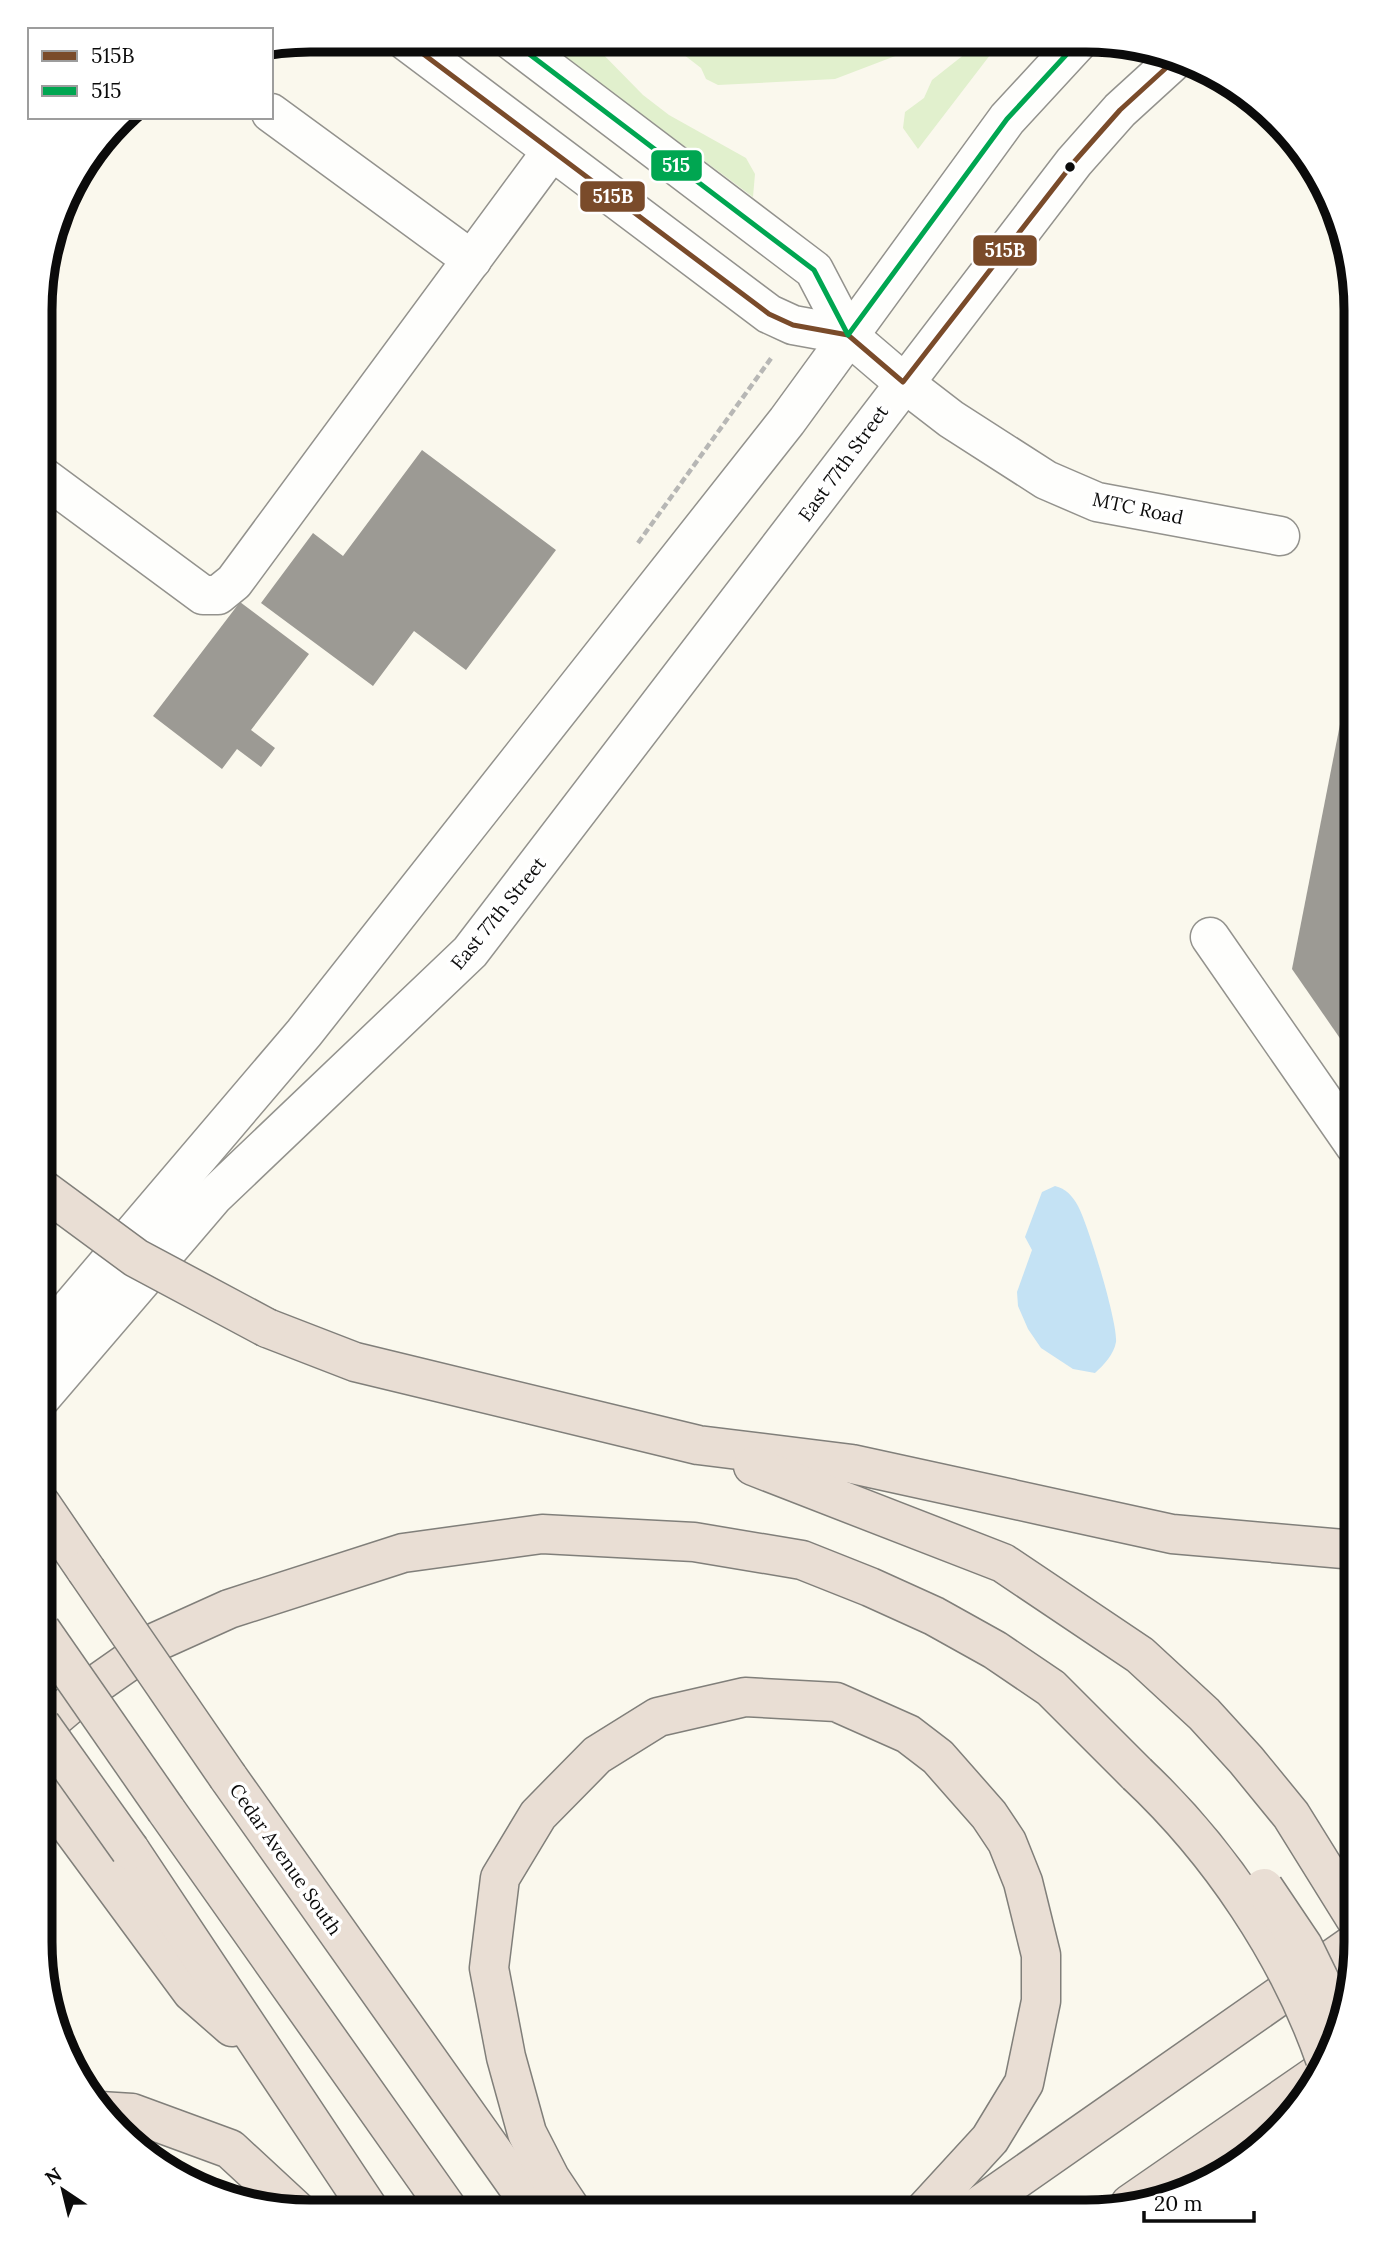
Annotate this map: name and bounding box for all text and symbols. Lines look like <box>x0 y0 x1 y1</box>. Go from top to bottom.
legend <box>28 28 273 119</box>
text: 515B <box>91 42 135 69</box>
text: 515 <box>91 77 122 104</box>
line badge: 515 <box>650 149 703 182</box>
text: 515 <box>662 153 690 177</box>
unlabelled marker <box>1063 160 1077 174</box>
line badge: 515B <box>579 180 646 213</box>
text: 515B <box>593 184 634 208</box>
line badge: 515B <box>972 234 1038 267</box>
text: 515B <box>985 238 1026 262</box>
street label: East 77th Street <box>793 400 894 526</box>
street label: MTC Road <box>1091 487 1185 529</box>
street label: East 77th Street <box>445 851 551 974</box>
street label: Cedar Avenue South <box>225 1779 347 1939</box>
north arrow <box>28 2155 98 2225</box>
text: N <box>40 2162 66 2190</box>
scale bar <box>1144 2180 1254 2224</box>
text: 20 m <box>1154 2190 1203 2217</box>

